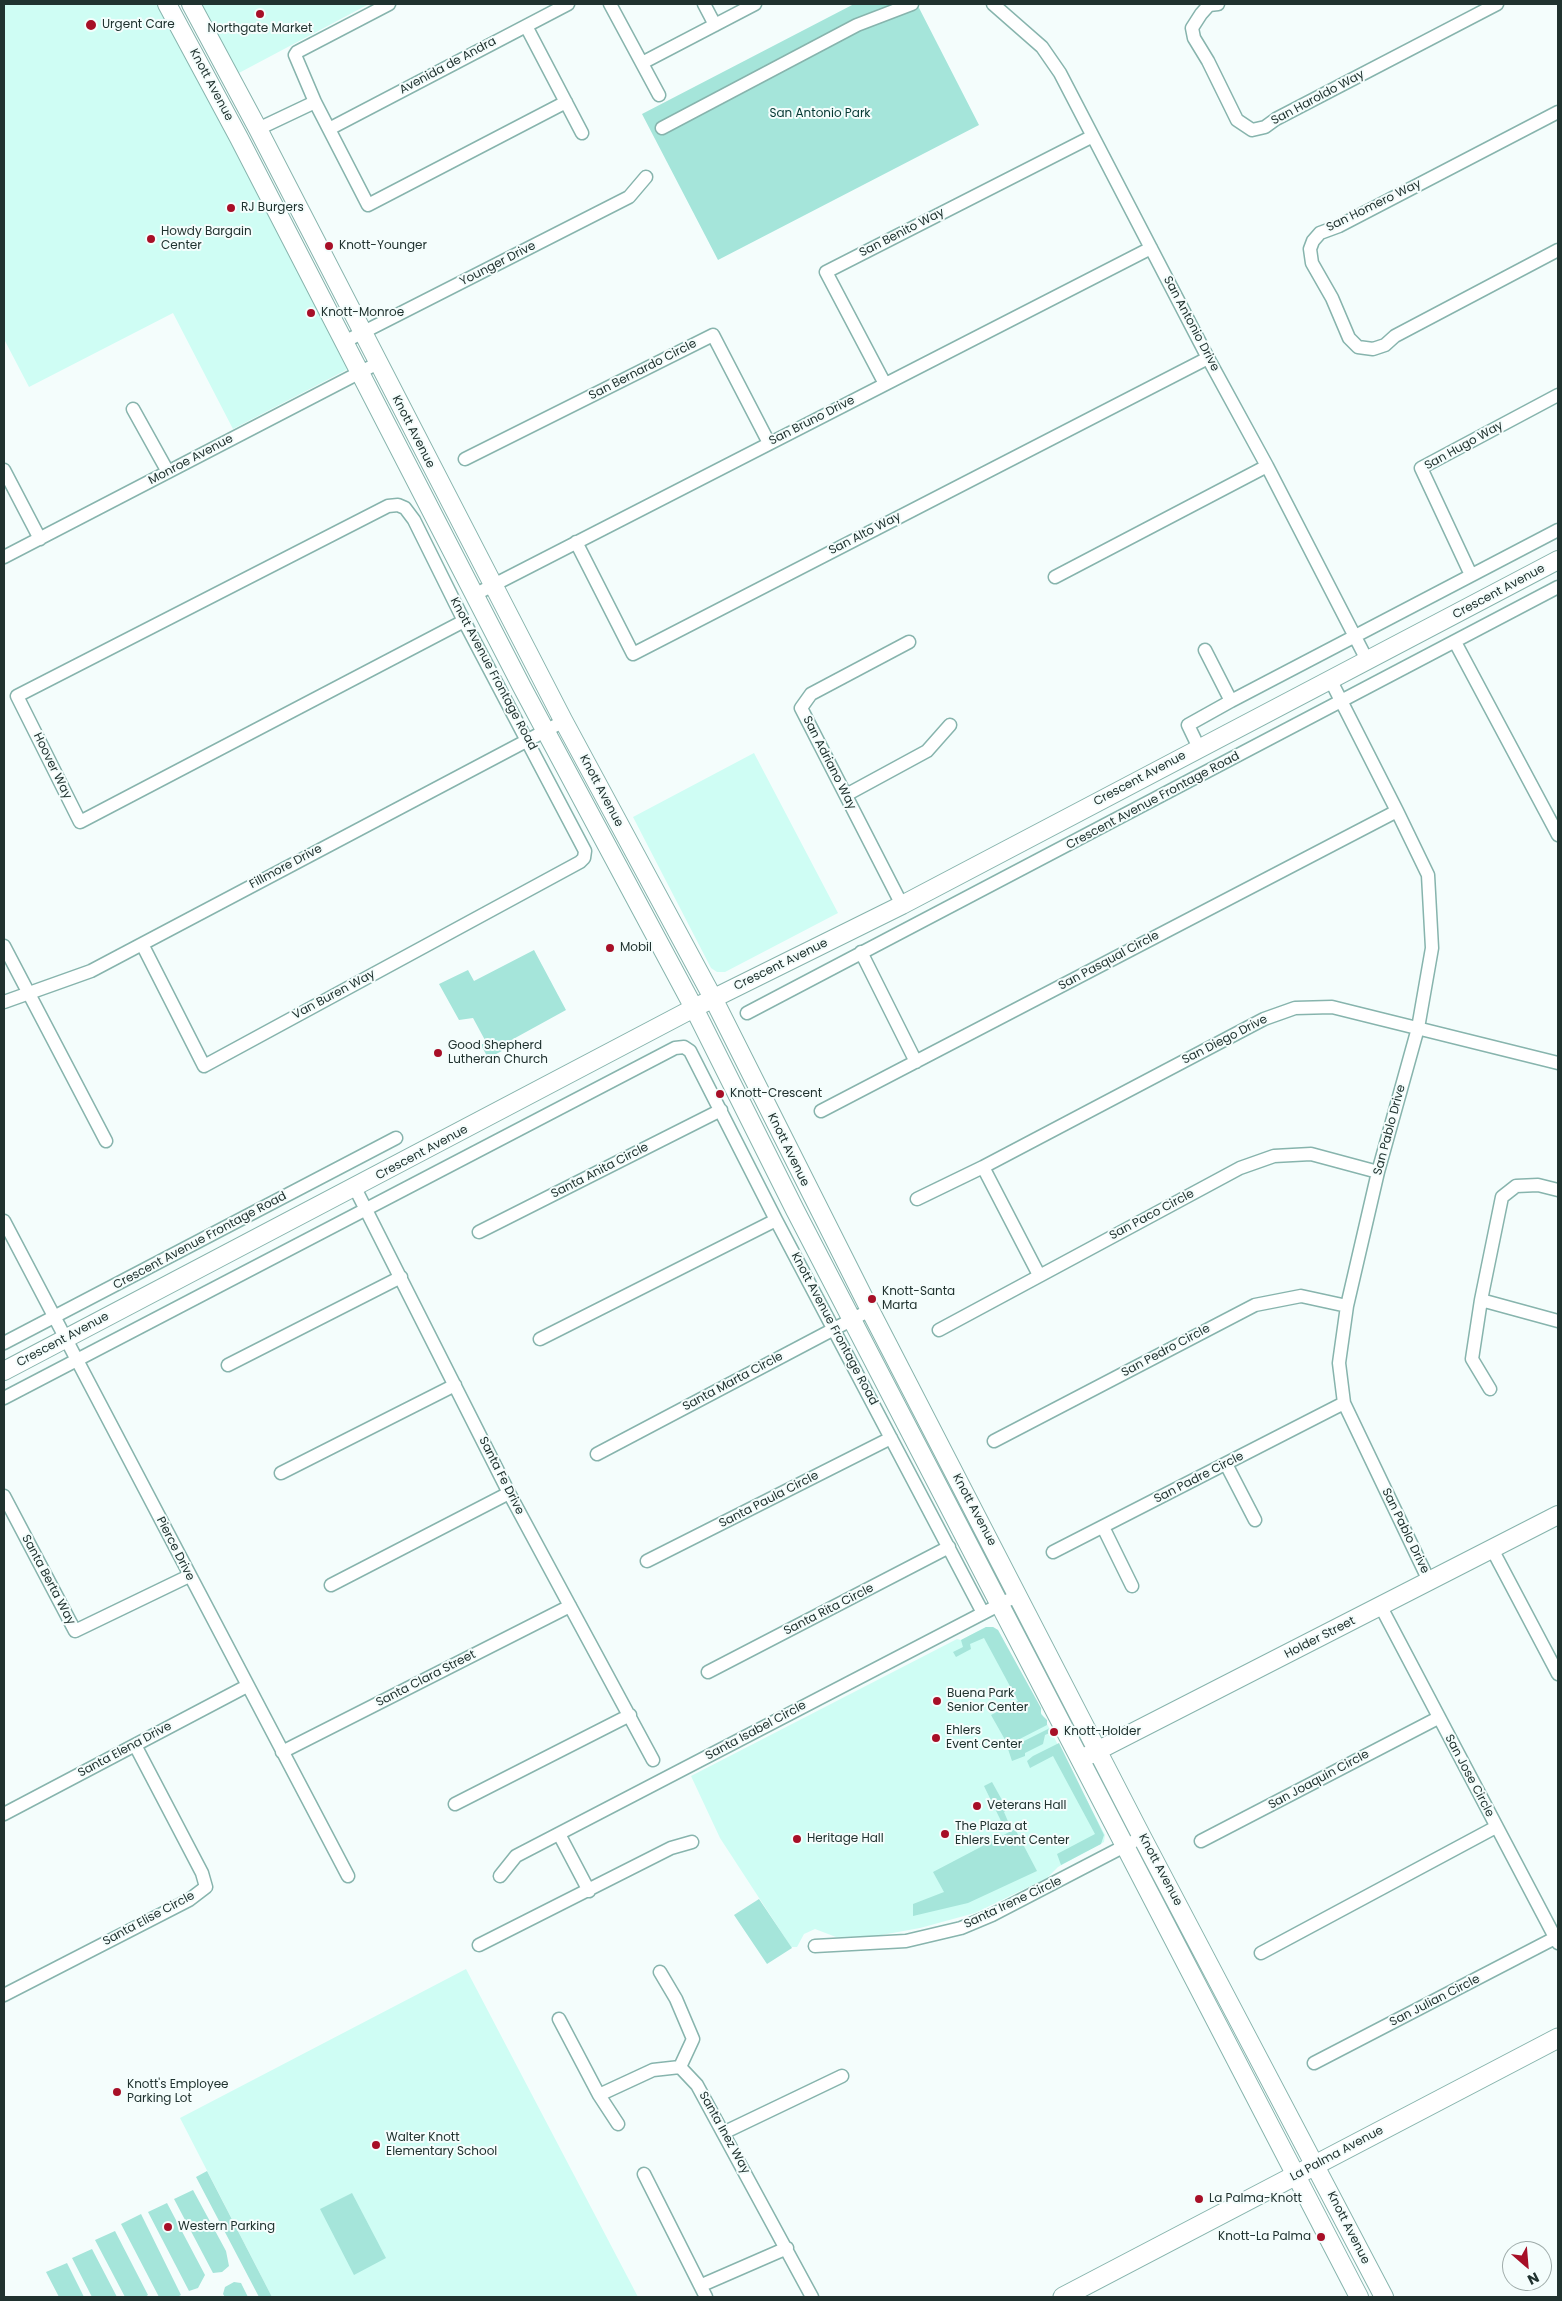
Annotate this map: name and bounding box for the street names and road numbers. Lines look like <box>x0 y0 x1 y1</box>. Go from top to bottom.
street label: Avenida de Andra <box>397 34 499 98</box>
street label: Knott Avenue <box>186 47 236 123</box>
street label: San Haroldo Way <box>1269 67 1367 129</box>
street label: San Homero Way <box>1324 177 1424 235</box>
street label: San Benito Way <box>857 205 947 261</box>
street label: Younger Drive <box>458 239 538 289</box>
street label: San Antonio Drive <box>1160 274 1222 374</box>
street label: San Bernardo Circle <box>587 337 699 403</box>
street label: Knott Avenue <box>389 393 437 471</box>
street label: San Bruno Drive <box>767 393 857 449</box>
street label: San Hugo Way <box>1422 418 1506 474</box>
street label: Monroe Avenue <box>146 432 236 488</box>
street label: San Alto Way <box>827 510 903 558</box>
street label: Crescent Avenue <box>1450 562 1548 622</box>
street label: Knott Avenue Frontage Road <box>446 595 540 753</box>
street label: San Adriano Way <box>799 714 859 812</box>
street label: Hoover Way <box>30 730 74 802</box>
street label: Crescent Avenue Frontage Road <box>1064 749 1242 853</box>
street label: Crescent Avenue <box>1091 749 1189 809</box>
street label: Knott Avenue <box>576 753 626 829</box>
street label: Fillmore Drive <box>247 842 325 892</box>
street label: San Pasqual Circle <box>1056 928 1162 994</box>
street label: Crescent Avenue <box>732 936 830 994</box>
street label: Van Buren Way <box>290 967 378 1023</box>
street label: San Diego Drive <box>1180 1012 1270 1068</box>
street label: San Pablo Drive <box>1371 1083 1409 1177</box>
street label: Knott Avenue <box>764 1111 812 1189</box>
street label: Crescent Avenue <box>373 1123 471 1183</box>
street label: Santa Anita Circle <box>549 1140 651 1202</box>
street label: San Paco Circle <box>1107 1187 1197 1243</box>
street label: Crescent Avenue Frontage Road <box>111 1189 289 1293</box>
street label: Knott Avenue Frontage Road <box>787 1250 881 1408</box>
street label: Crescent Avenue <box>14 1310 112 1370</box>
street label: San Pedro Circle <box>1119 1322 1213 1380</box>
street label: Santa Marta Circle <box>680 1349 786 1415</box>
street label: Santa Fe Drive <box>475 1435 527 1517</box>
street label: San Padre Circle <box>1152 1449 1246 1507</box>
street label: Santa Paula Circle <box>717 1469 821 1531</box>
street label: Knott Avenue <box>949 1472 999 1548</box>
street label: San Pablo Drive <box>1378 1486 1432 1576</box>
street label: Pierce Drive <box>153 1515 197 1583</box>
street label: Santa Berta Way <box>18 1532 78 1628</box>
street label: Santa Rita Circle <box>782 1581 876 1639</box>
street label: Holder Street <box>1282 1614 1358 1662</box>
street label: Santa Clara Street <box>374 1648 478 1710</box>
street label: Santa Isabel Circle <box>703 1698 809 1764</box>
street label: Santa Elena Drive <box>76 1719 174 1781</box>
street label: San Jose Circle <box>1441 1732 1497 1820</box>
street label: San Joaquin Circle <box>1266 1747 1372 1813</box>
street label: Knott Avenue <box>1135 1832 1185 1908</box>
street label: Santa Irene Circle <box>962 1874 1064 1932</box>
street label: Santa Elise Circle <box>101 1889 197 1949</box>
street label: San Julian Circle <box>1387 1972 1483 2030</box>
street label: Santa Inez Way <box>695 2089 753 2177</box>
street label: La Palma Avenue <box>1288 2123 1386 2185</box>
street label: Knott Avenue <box>1324 2189 1372 2267</box>

